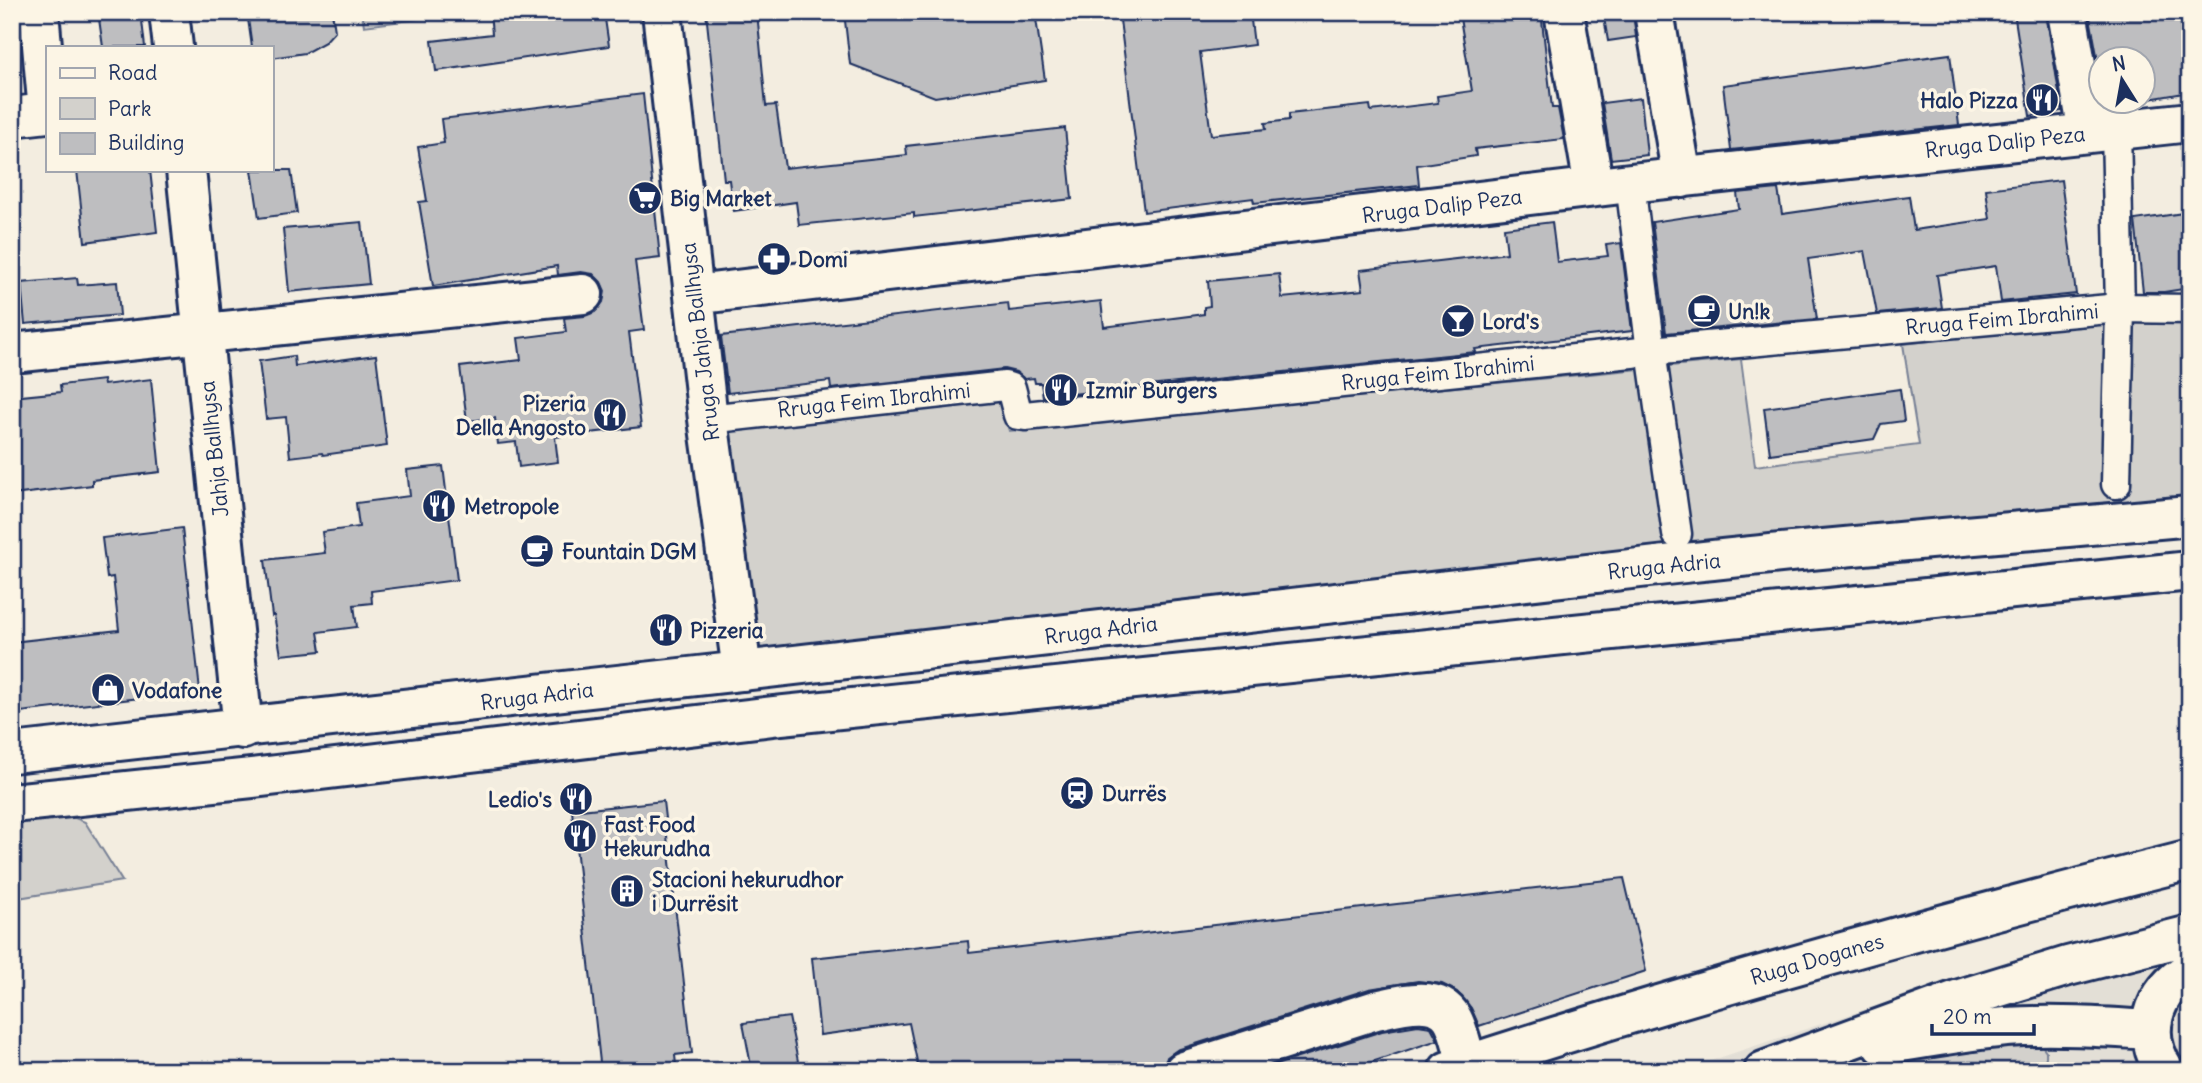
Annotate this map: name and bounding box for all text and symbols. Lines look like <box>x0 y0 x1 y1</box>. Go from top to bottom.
legend <box>46 46 273 172</box>
north arrow <box>2086 46 2156 116</box>
text: N <box>2110 50 2127 76</box>
text: Road <box>108 59 157 86</box>
restaurant icon: Halo Pizza <box>2023 81 2061 119</box>
place label: Halo Pizza <box>1920 87 2018 114</box>
text: Park <box>108 95 151 122</box>
street label: Rruga Dalip Peza <box>1923 120 2087 164</box>
text: Building <box>108 129 184 156</box>
supermarket icon: Big Market <box>626 179 664 217</box>
street label: Rruga Dalip Peza <box>1360 183 1524 229</box>
place label: Big Market <box>670 185 772 212</box>
pharmacy icon: Domi <box>755 240 793 278</box>
street label: Rruga Jahja Ballhysa <box>674 241 726 443</box>
place label: Domi <box>798 246 848 273</box>
cafe icon: Un!k <box>1685 292 1723 330</box>
street label: Rruga Feim Ibrahimi <box>1904 297 2100 341</box>
place label: Un!k <box>1728 298 1770 325</box>
bar icon: Lord's <box>1439 302 1477 340</box>
place label: Lord's <box>1482 308 1540 335</box>
street label: Rruga Feim Ibrahimi <box>1340 349 1536 397</box>
restaurant icon: Izmir Burgers <box>1042 371 1080 409</box>
street label: Rruga Feim Ibrahimi <box>776 376 972 424</box>
place label: Izmir Burgers <box>1086 377 1218 404</box>
street label: Jahja Ballhysa <box>193 379 235 519</box>
place label: Pizeria Della Angosto <box>456 390 586 441</box>
restaurant icon: Pizeria Della Angosto <box>591 396 629 434</box>
restaurant icon: Metropole <box>420 487 458 525</box>
place label: Metropole <box>464 493 559 520</box>
cafe icon: Fountain DGM <box>518 532 556 570</box>
place label: Fountain DGM <box>562 538 697 565</box>
street label: Rruga Adria <box>1606 547 1722 585</box>
street label: Rruga Adria <box>1043 610 1159 650</box>
restaurant icon: Pizzeria <box>647 611 685 649</box>
place label: Pizzeria <box>690 617 764 644</box>
shop icon: Vodafone <box>89 671 127 709</box>
street label: Rruga Adria <box>479 676 595 716</box>
place label: Vodafone <box>132 677 222 704</box>
station icon: Durrës <box>1058 774 1096 812</box>
restaurant icon: Ledio's <box>557 780 595 818</box>
place label: Durrës <box>1102 780 1167 807</box>
place label: Ledio's <box>488 786 552 813</box>
place label: Fast Food Hekurudha <box>604 811 710 862</box>
restaurant icon: Fast Food Hekurudha <box>561 817 599 855</box>
place label: Stacioni hekurudhor i Durrësit <box>652 866 844 917</box>
building icon: Stacioni hekurudhor i Durrësit <box>608 872 646 910</box>
street label: Ruga Doganes <box>1747 927 1887 991</box>
scale bar <box>1932 992 2034 1036</box>
text: 20 m <box>1943 1003 1992 1030</box>

